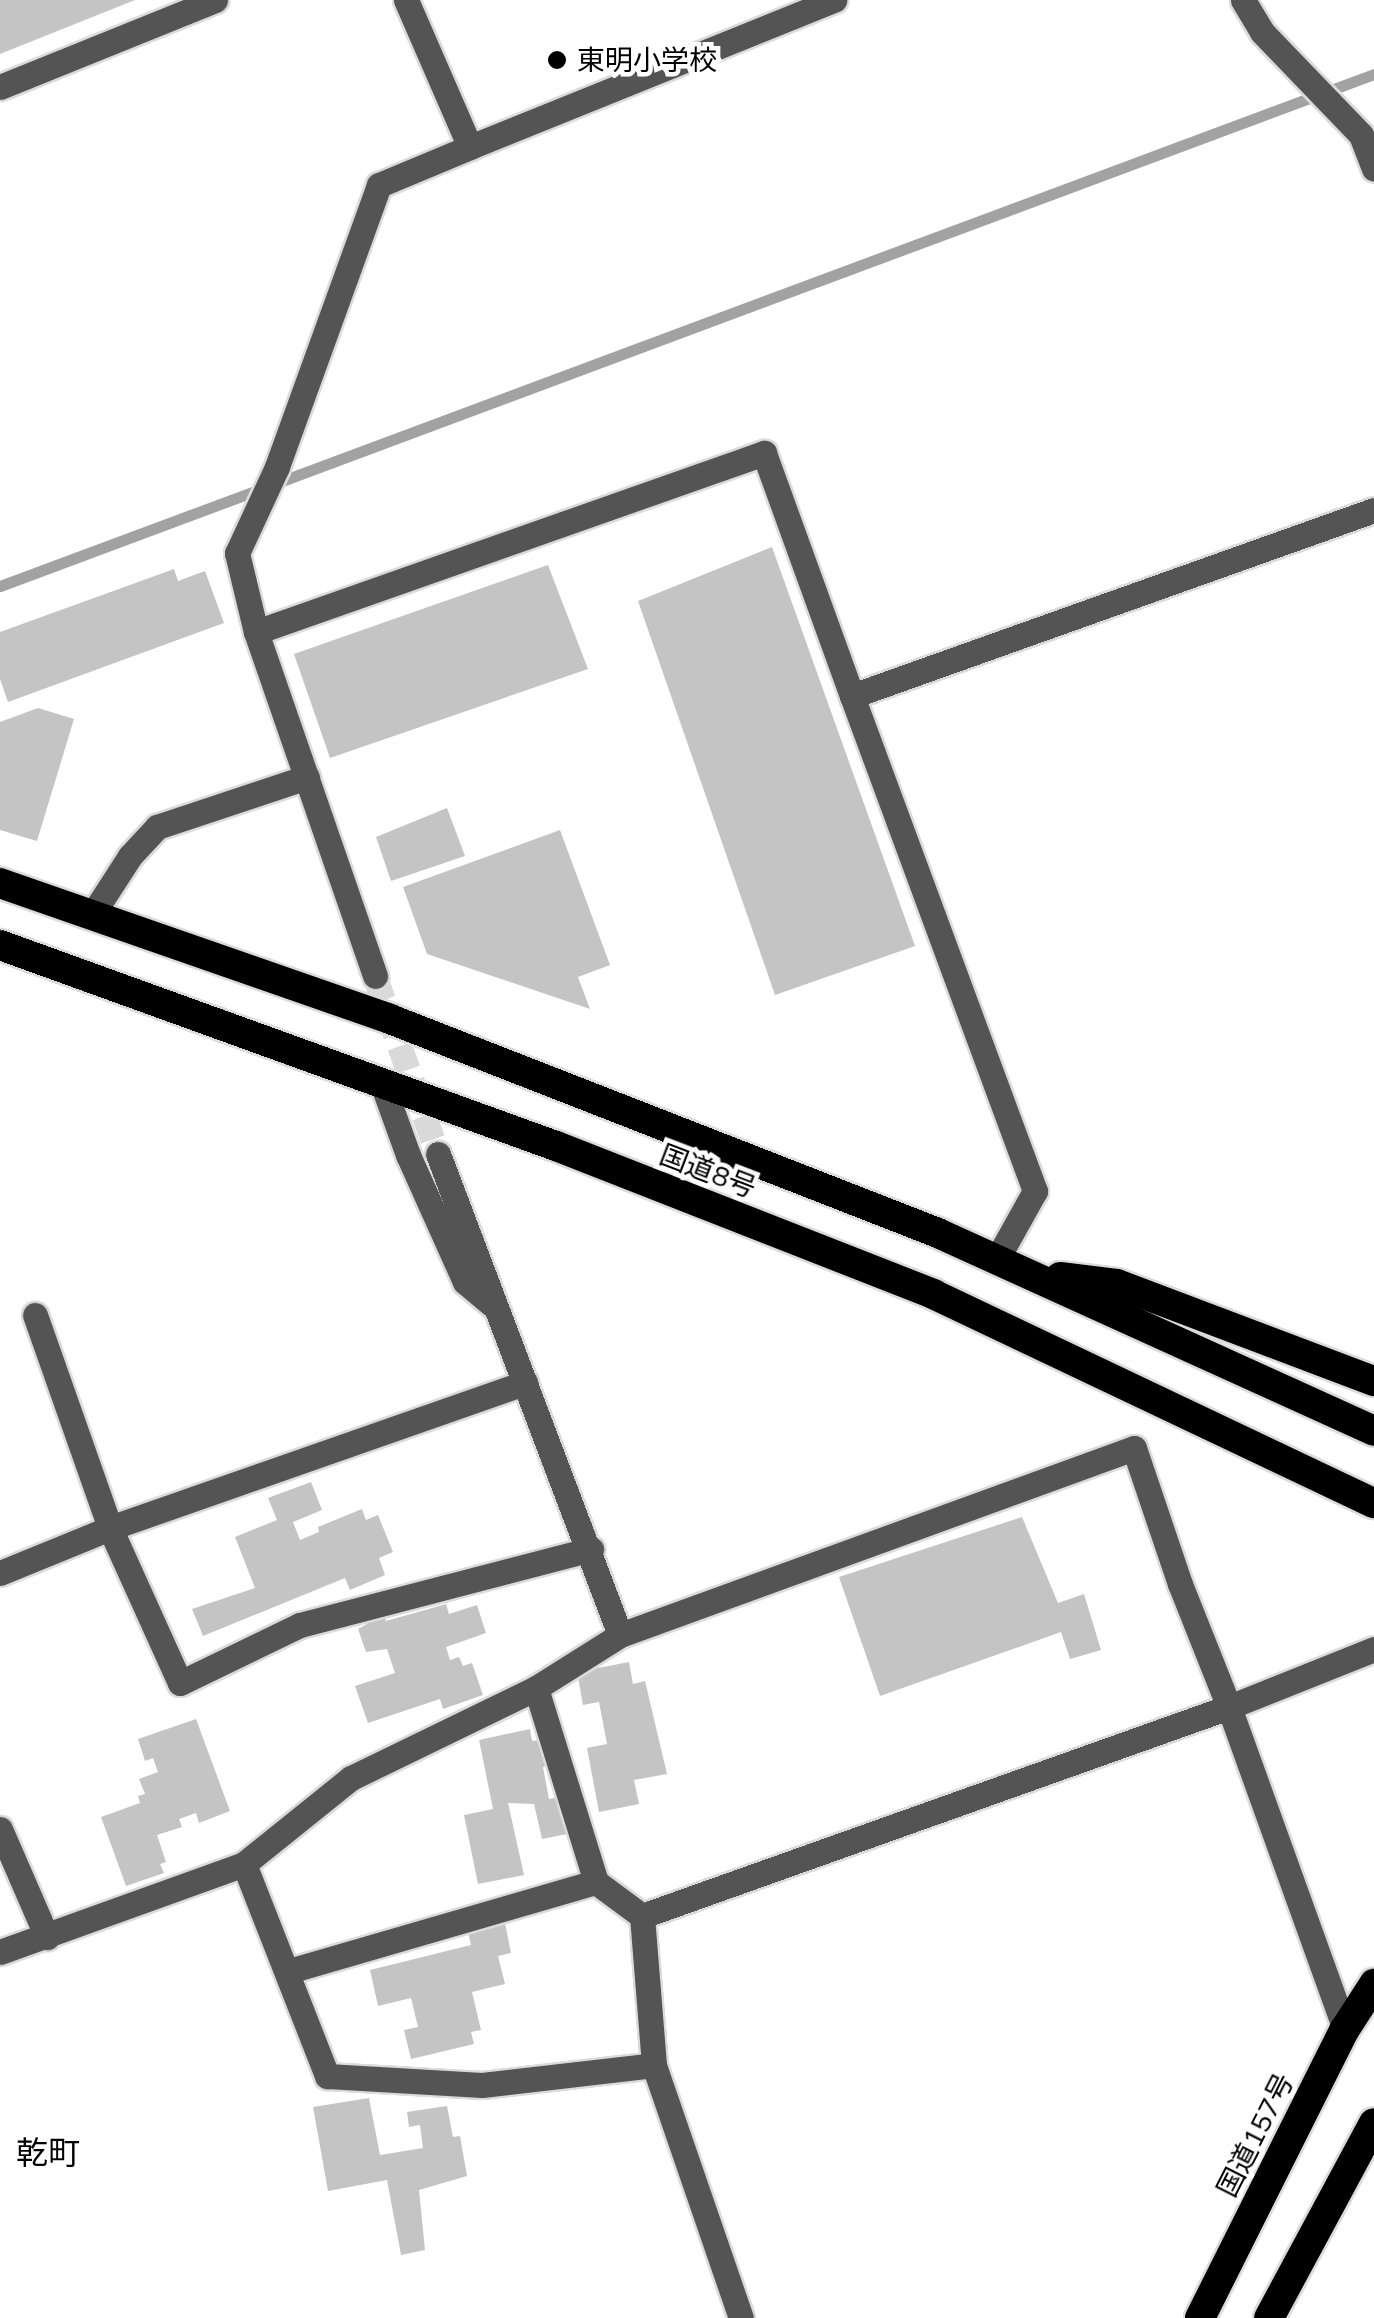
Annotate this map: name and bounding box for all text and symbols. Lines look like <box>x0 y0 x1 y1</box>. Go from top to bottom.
place label: 東明小学校 <box>577 43 717 77</box>
marker: 東明小学校 <box>546 49 568 71</box>
street label: 国道8号 <box>655 1137 761 1205</box>
street label: 国道157号 <box>1210 2067 1300 2203</box>
district label: 乾町 <box>16 2133 80 2171</box>

